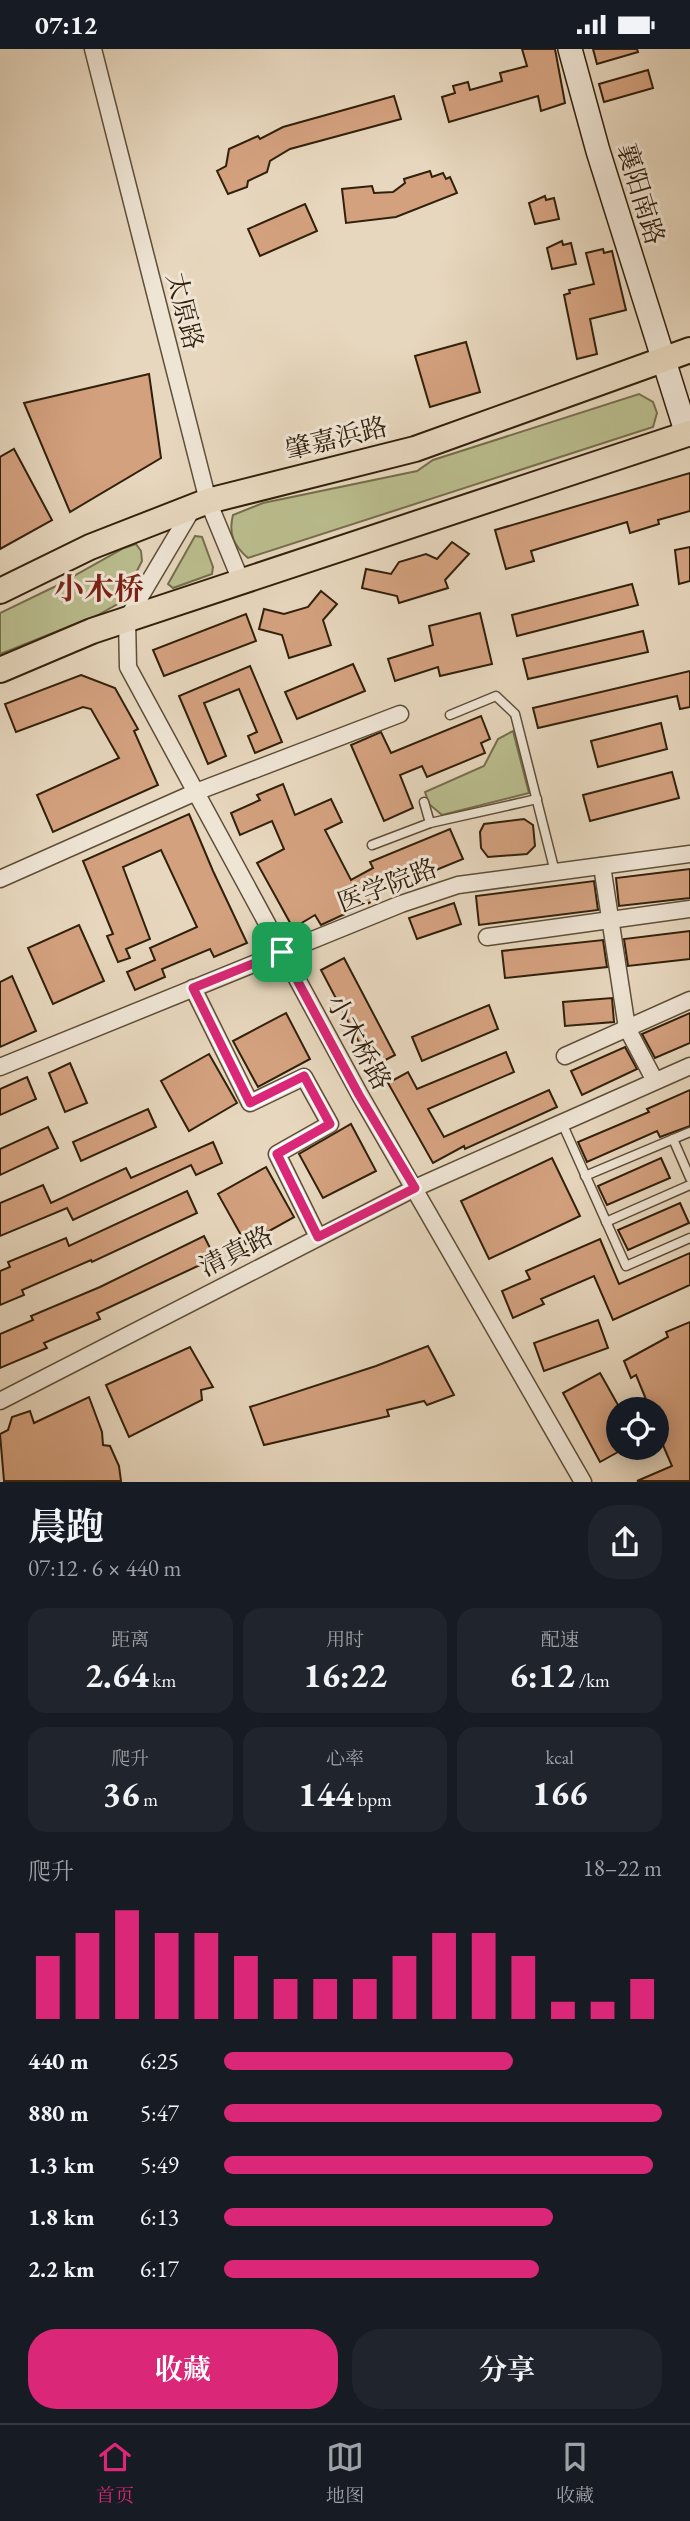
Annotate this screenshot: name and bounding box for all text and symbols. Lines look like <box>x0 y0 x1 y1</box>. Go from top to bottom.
text: 07:12 <box>35 8 97 42</box>
street label: 襄阳南路 <box>610 139 672 249</box>
street label: 太原路 <box>159 269 211 353</box>
street label: 肇嘉浜路 <box>281 409 391 467</box>
district label: 小木桥 <box>54 569 144 608</box>
street label: 医学院路 <box>332 850 442 920</box>
pin <box>252 922 312 982</box>
icon: arrive <box>263 933 301 971</box>
street label: 小木桥路 <box>319 988 399 1096</box>
street label: 清真路 <box>194 1218 278 1284</box>
map controls <box>606 1397 669 1460</box>
button: locate <box>606 1397 669 1460</box>
text: 晨跑 <box>28 1502 104 1551</box>
button: share <box>588 1505 662 1579</box>
text: 07:12 · 6 × 440 m <box>28 1553 181 1583</box>
text: 距离 <box>111 1627 149 1652</box>
text: 用时 <box>326 1627 364 1652</box>
text: 配速 <box>541 1627 579 1652</box>
text: 2.64 <box>84 1652 149 1697</box>
text: 16:22 <box>303 1652 387 1697</box>
text: 6:12 <box>509 1652 575 1697</box>
text: km <box>149 1668 176 1693</box>
text: /km <box>575 1668 610 1693</box>
text: kcal <box>545 1745 574 1770</box>
text: 爬升 <box>111 1746 149 1771</box>
text: 心率 <box>326 1746 364 1771</box>
text: 166 <box>532 1770 587 1815</box>
text: 36 <box>103 1771 140 1816</box>
text: 144 <box>298 1771 354 1816</box>
text: m <box>140 1787 158 1812</box>
text: bpm <box>354 1787 392 1812</box>
text: 18–22 m <box>583 1853 662 1883</box>
text: 爬升 <box>28 1856 74 1886</box>
text: 440 m <box>28 2046 89 2076</box>
text: 6:25 <box>140 2046 179 2076</box>
text: 880 m <box>28 2098 89 2128</box>
text: 5:47 <box>140 2098 179 2128</box>
text: 1.3 km <box>28 2150 95 2180</box>
text: 5:49 <box>140 2150 179 2180</box>
text: 1.8 km <box>28 2202 95 2232</box>
text: 6:13 <box>140 2202 179 2232</box>
text: 2.2 km <box>28 2254 95 2284</box>
text: 6:17 <box>140 2254 179 2284</box>
button: 收藏 <box>28 2329 338 2409</box>
button: 分享 <box>352 2329 662 2409</box>
tab: 首页 <box>96 2438 134 2508</box>
tab: 地图 <box>326 2438 364 2508</box>
tab: 收藏 <box>556 2438 594 2508</box>

